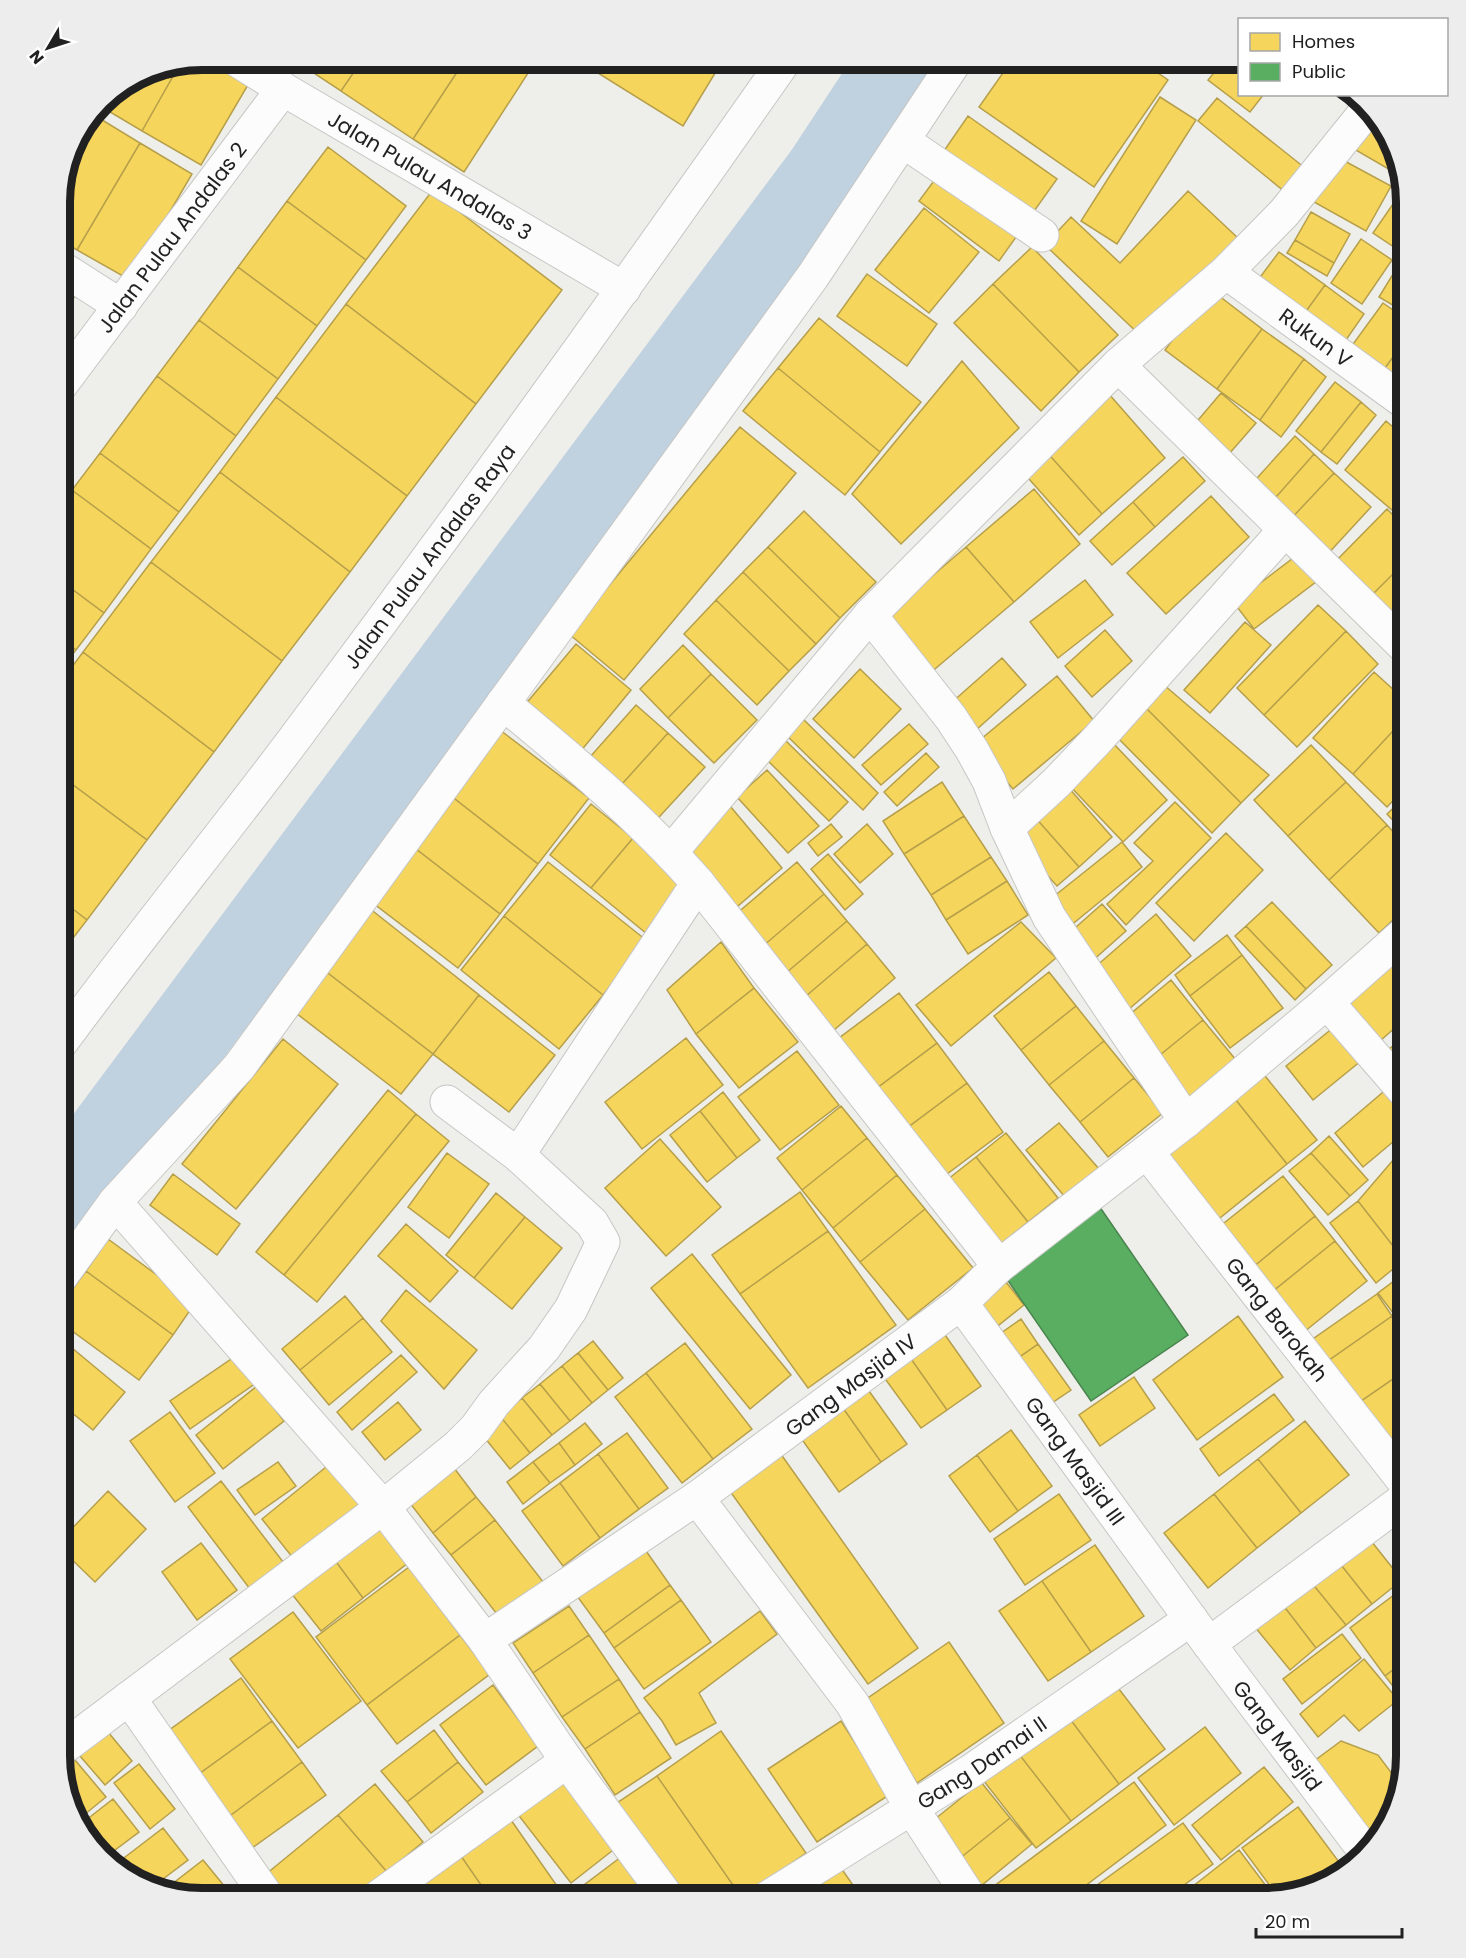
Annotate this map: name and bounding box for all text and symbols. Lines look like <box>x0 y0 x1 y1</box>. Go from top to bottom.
north arrow <box>18 18 78 78</box>
legend <box>1238 18 1448 96</box>
text: Homes <box>1292 29 1355 54</box>
text: N <box>24 45 49 69</box>
text: Public <box>1292 59 1346 84</box>
street label: Jalan Pulau Andalas 3 <box>323 104 538 247</box>
street label: Jalan Pulau Andalas 2 <box>90 136 253 339</box>
street label: Rukun V <box>1273 301 1358 374</box>
street label: Jalan Pulau Andalas Raya <box>337 437 522 675</box>
street label: Gang Barokah <box>1220 1251 1335 1387</box>
street label: Gang Masjid IV <box>779 1326 922 1443</box>
street label: Gang Masjid III <box>1019 1390 1132 1531</box>
street label: Gang Masjid <box>1227 1674 1329 1797</box>
street label: Gang Damai II <box>911 1709 1052 1816</box>
scale bar <box>1256 1901 1402 1939</box>
text: 20 m <box>1265 1909 1310 1934</box>

